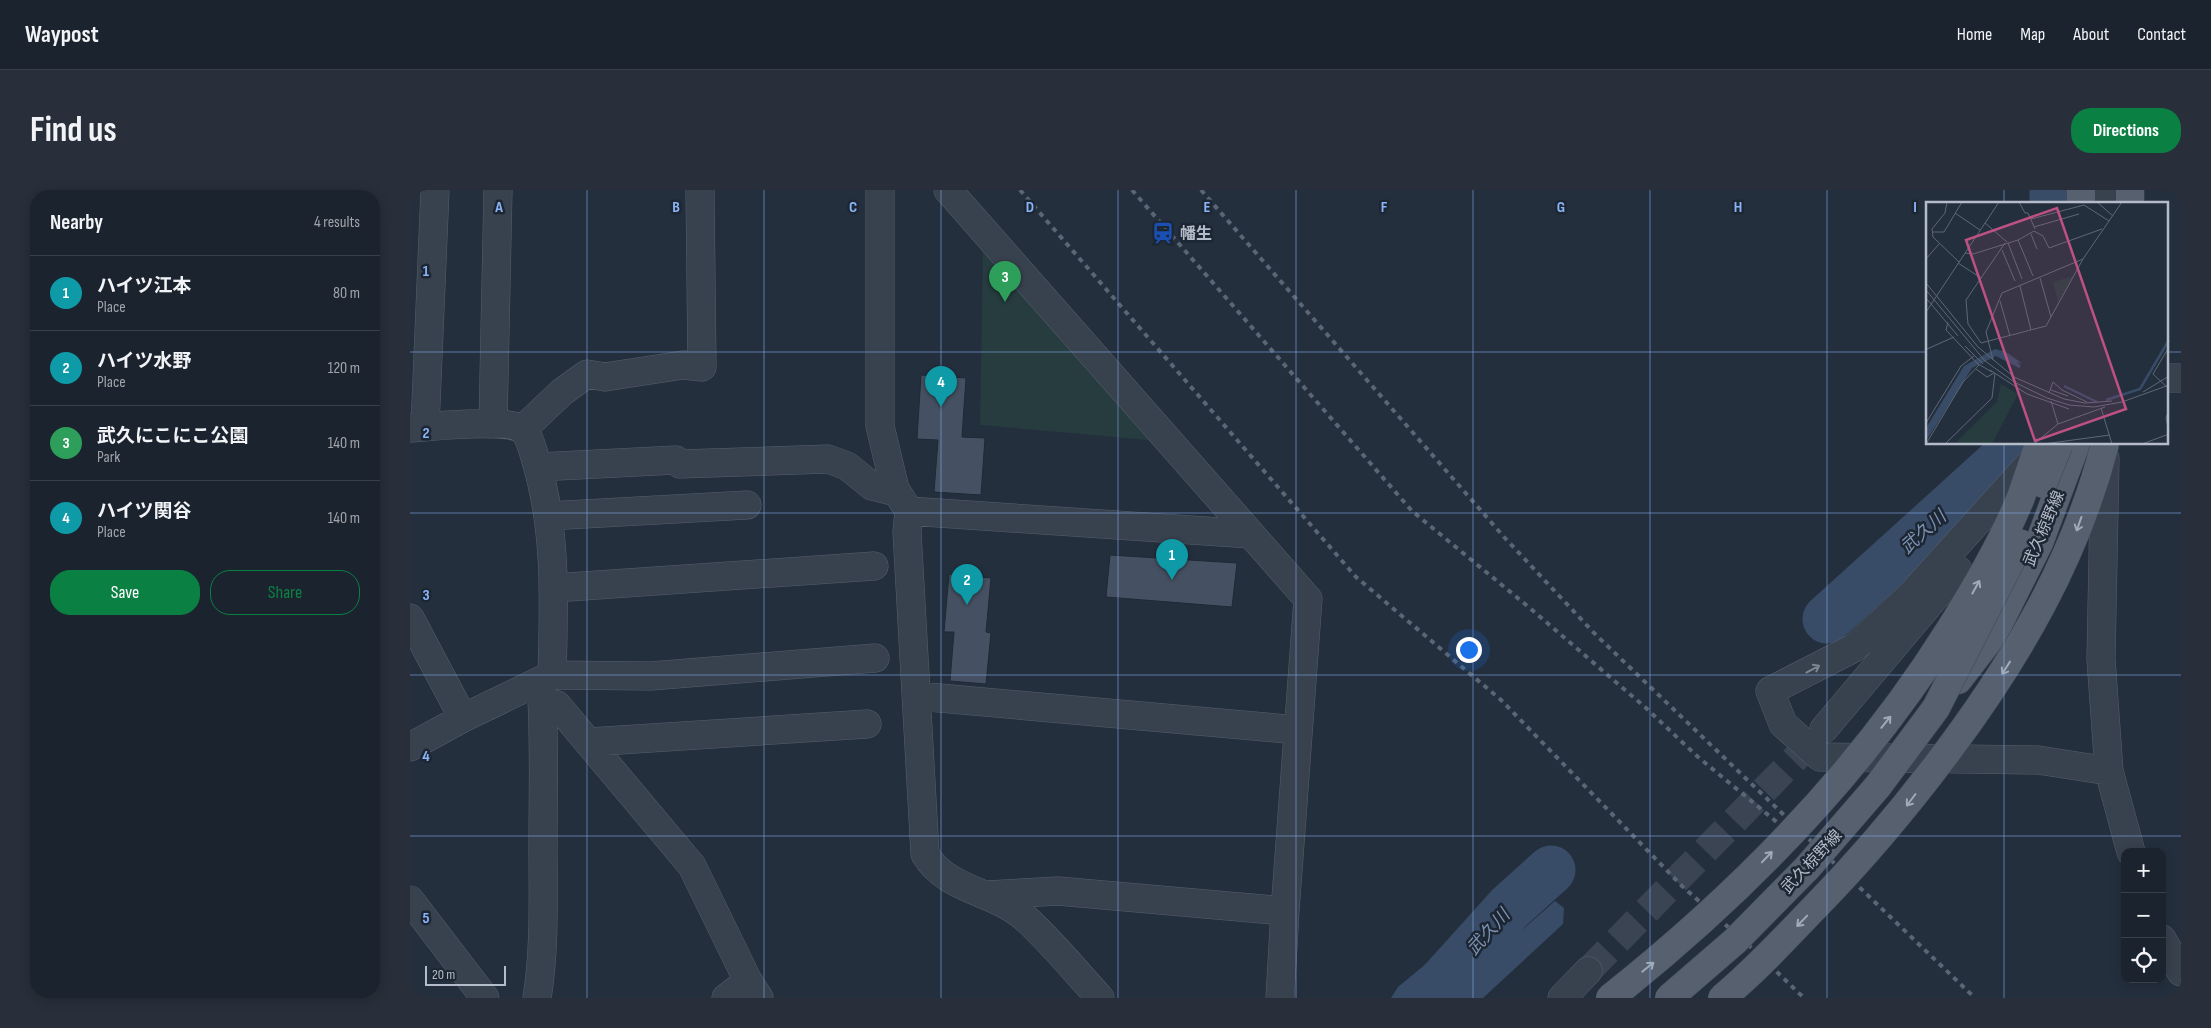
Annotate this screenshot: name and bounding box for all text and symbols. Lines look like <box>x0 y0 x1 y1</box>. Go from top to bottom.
text: Waypost <box>25 20 99 49</box>
text: Home <box>1957 24 1992 45</box>
text: Map <box>2020 24 2045 45</box>
text: About <box>2073 24 2109 45</box>
text: Contact <box>2137 24 2186 45</box>
button: Directions <box>2071 108 2181 153</box>
text: Find us <box>30 109 117 152</box>
text: A <box>494 198 503 217</box>
text: B <box>672 198 680 217</box>
text: C <box>849 198 857 217</box>
text: D <box>1026 198 1034 217</box>
text: E <box>1204 198 1211 217</box>
text: F <box>1381 198 1388 217</box>
text: G <box>1557 198 1565 217</box>
text: H <box>1734 198 1742 217</box>
text: I <box>1913 198 1917 217</box>
inset map <box>1926 202 2168 445</box>
text: Nearby <box>50 210 103 235</box>
text: 4 results <box>314 213 360 232</box>
station icon: 幡生 <box>1150 220 1176 246</box>
place label: 幡生 <box>1180 225 1212 244</box>
pin: 3 <box>989 261 1021 302</box>
text: 1 <box>423 262 430 281</box>
text: ハイツ江本 <box>97 275 192 298</box>
text: 1 <box>63 284 69 303</box>
text: 80 m <box>333 284 360 303</box>
text: Place <box>97 298 126 317</box>
text: ハイツ水野 <box>97 350 192 373</box>
text: 2 <box>62 359 70 378</box>
text: 120 m <box>328 359 360 378</box>
pin: 4 <box>925 366 957 407</box>
text: Place <box>97 373 126 392</box>
text: 2 <box>422 424 430 443</box>
text: 武久にこにこ公園 <box>97 425 248 448</box>
text: 3 <box>62 434 70 453</box>
text: 140 m <box>328 434 360 453</box>
text: Park <box>97 448 120 467</box>
street label: 武久椋野線 <box>2020 488 2069 569</box>
text: ハイツ関谷 <box>97 500 192 523</box>
water label: 武久川 <box>1896 505 1952 558</box>
text: 4 <box>62 509 70 528</box>
text: 140 m <box>328 509 360 528</box>
one-way arrow <box>2074 515 2084 531</box>
text: Place <box>97 523 126 542</box>
pin: 1 <box>1156 539 1188 580</box>
pin: 2 <box>951 564 983 605</box>
button: Save <box>50 570 200 615</box>
button: Share <box>210 570 360 615</box>
one-way arrow <box>1972 580 1981 595</box>
text: 3 <box>422 586 430 605</box>
your location <box>1456 637 1482 663</box>
one-way arrow <box>2000 661 2011 675</box>
one-way arrow <box>1805 664 1820 673</box>
one-way arrow <box>1881 715 1891 729</box>
text: 4 <box>422 747 430 766</box>
one-way arrow <box>1905 793 1916 806</box>
street label: 武久椋野線 <box>1778 826 1846 898</box>
map controls <box>2121 848 2166 983</box>
button: + <box>2121 848 2166 893</box>
one-way arrow <box>1761 851 1773 864</box>
button: − <box>2121 893 2166 938</box>
water label: 武久川 <box>1463 904 1516 959</box>
text: 5 <box>422 909 430 928</box>
one-way arrow <box>1796 914 1808 927</box>
button: locate <box>2121 938 2166 983</box>
one-way arrow <box>1641 962 1654 973</box>
scale bar <box>425 963 506 986</box>
text: 20 m <box>432 966 455 983</box>

